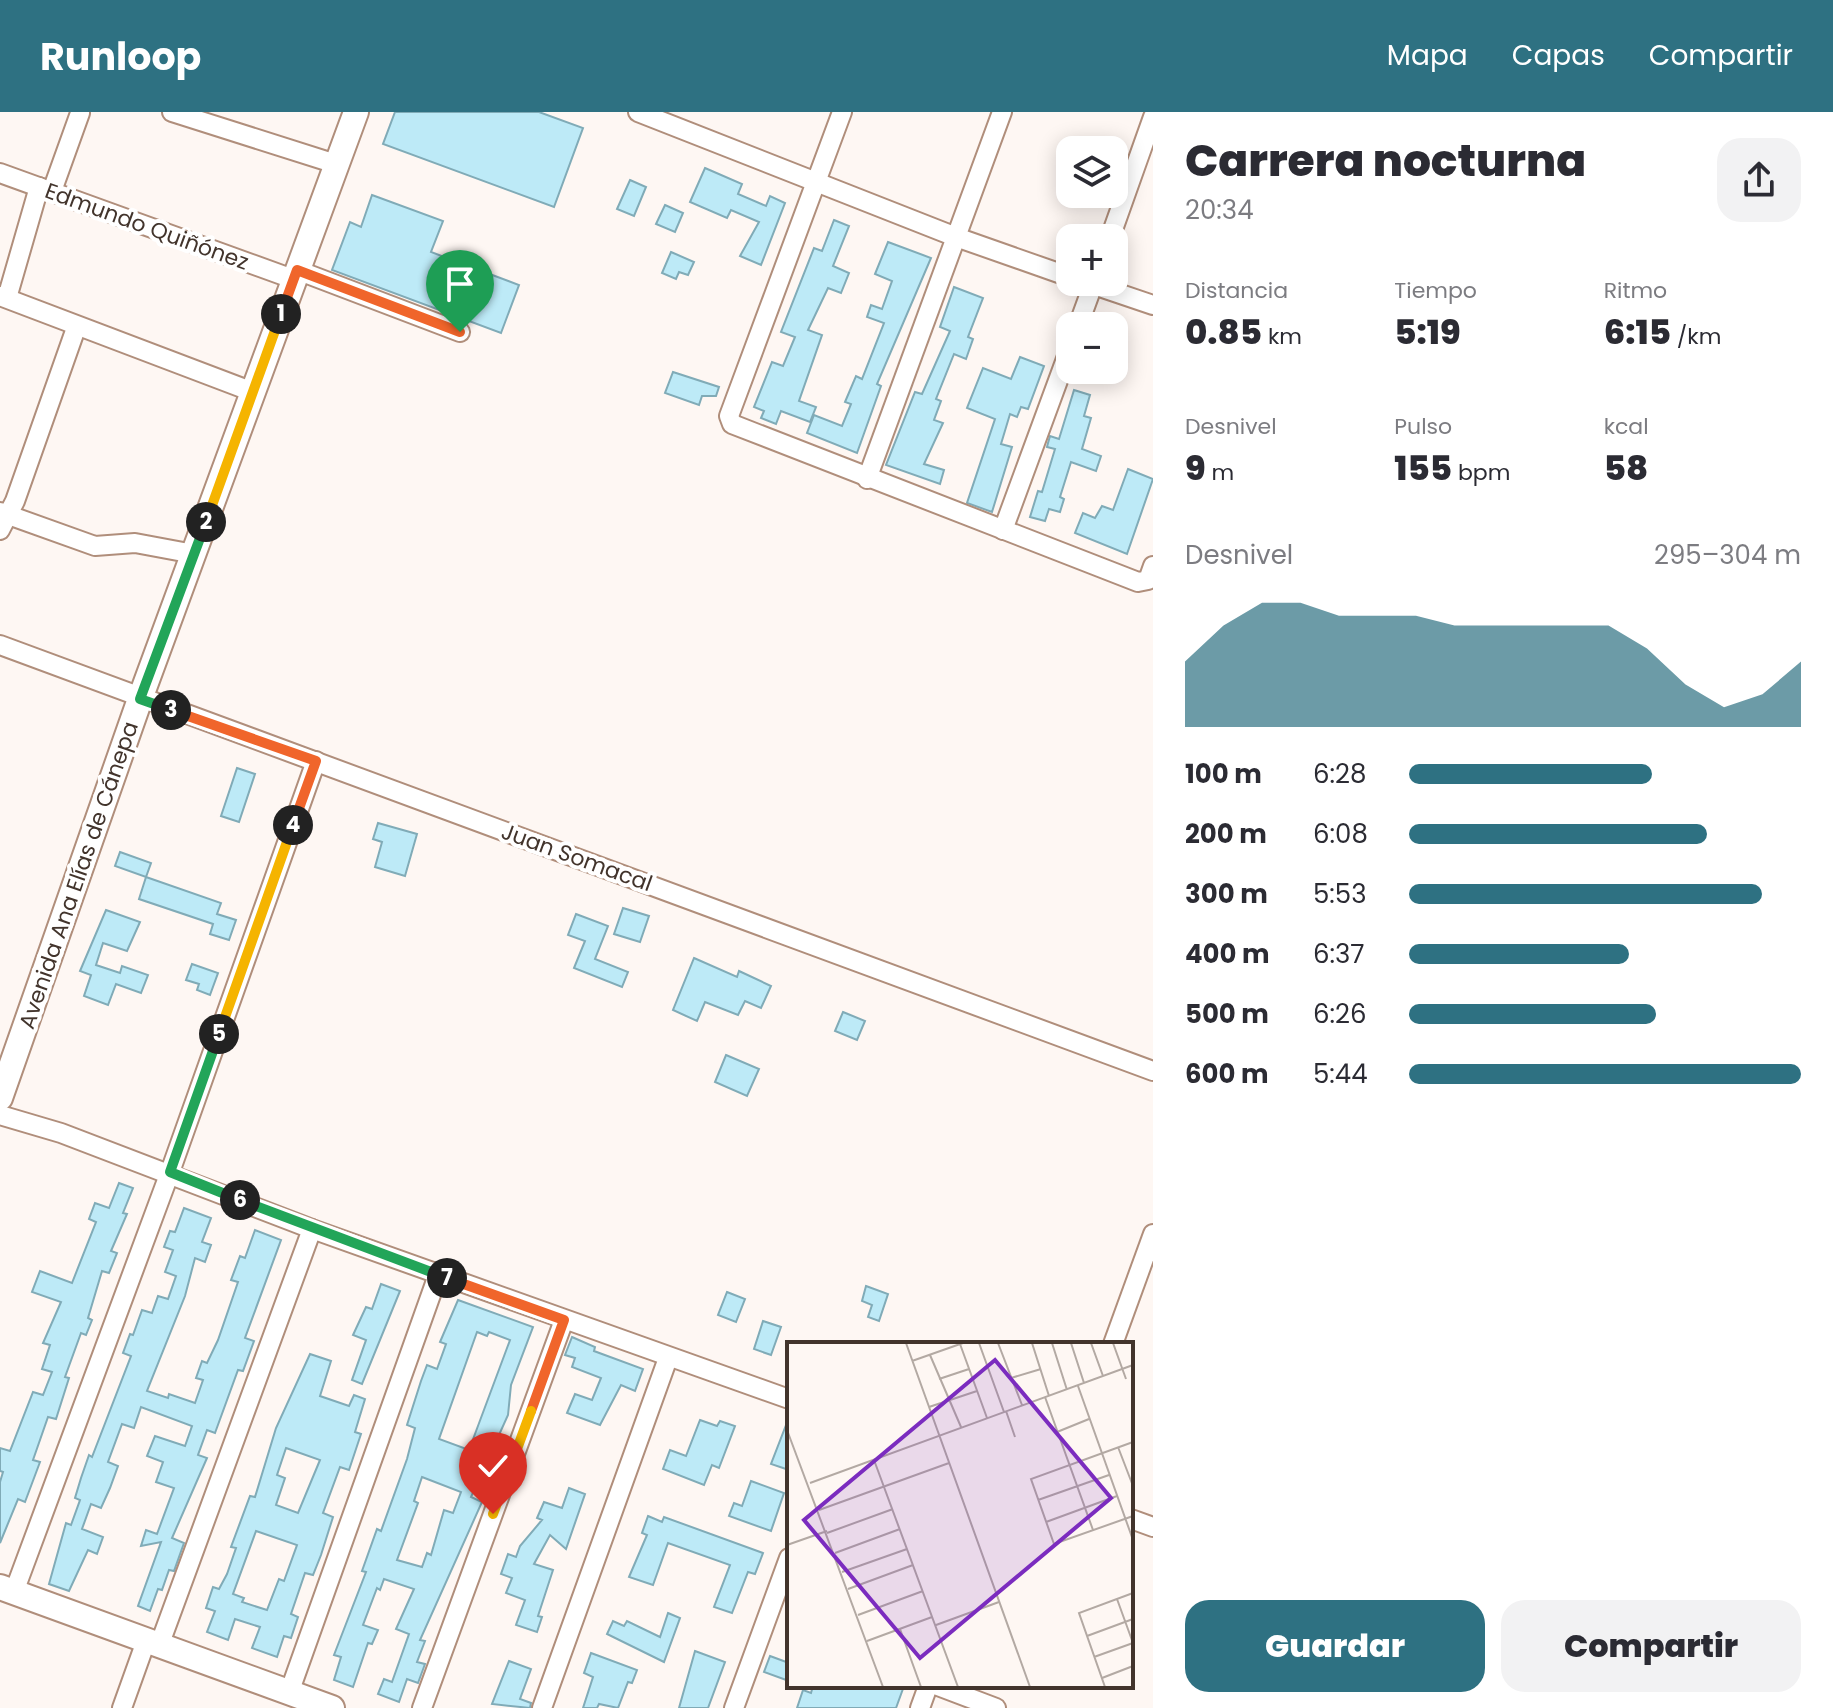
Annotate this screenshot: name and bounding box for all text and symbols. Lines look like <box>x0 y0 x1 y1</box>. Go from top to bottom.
text: Runloop <box>40 30 201 83</box>
text: Mapa <box>1387 36 1468 75</box>
text: Capas <box>1512 36 1605 75</box>
text: Compartir <box>1649 36 1793 75</box>
text: Carrera nocturna <box>1185 130 1586 191</box>
map controls <box>1056 136 1128 384</box>
button: layers <box>1056 136 1128 208</box>
button: share <box>1717 138 1801 222</box>
street label: Edmundo Quiñónez <box>41 175 253 278</box>
text: 20:34 <box>1185 192 1253 228</box>
button: + <box>1056 224 1128 296</box>
pin <box>426 250 494 332</box>
icon: arrive <box>438 262 482 306</box>
text: Distancia <box>1185 275 1288 306</box>
text: Tiempo <box>1394 275 1477 306</box>
text: Ritmo <box>1604 275 1667 306</box>
pin: 1 <box>261 294 301 334</box>
text: 1 <box>277 298 285 329</box>
text: 0.85 <box>1185 308 1262 356</box>
text: 5:19 <box>1394 308 1461 356</box>
text: 6:15 <box>1604 308 1671 356</box>
button: − <box>1056 312 1128 384</box>
text: km <box>1262 321 1302 352</box>
text: /km <box>1671 321 1721 352</box>
text: Desnivel <box>1185 411 1277 442</box>
text: Pulso <box>1394 411 1452 442</box>
text: kcal <box>1604 411 1649 442</box>
text: 9 <box>1185 444 1206 492</box>
text: 155 <box>1394 444 1452 492</box>
text: 58 <box>1604 444 1648 492</box>
text: m <box>1206 457 1234 488</box>
text: bpm <box>1452 457 1510 488</box>
pin: 2 <box>186 502 226 542</box>
text: 2 <box>200 506 212 537</box>
text: Desnivel <box>1185 537 1293 573</box>
text: 295–304 m <box>1654 537 1801 573</box>
pin: 3 <box>151 690 191 730</box>
text: 3 <box>164 694 178 725</box>
street label: Avenida Ana Elías de Cánepa <box>11 717 146 1033</box>
text: 100 m <box>1185 756 1262 792</box>
text: 6:28 <box>1313 756 1366 792</box>
pin: 4 <box>273 805 313 845</box>
text: 4 <box>286 809 300 840</box>
street label: Juan Somacal <box>497 816 657 899</box>
text: 200 m <box>1185 816 1267 852</box>
text: 6:08 <box>1313 816 1368 852</box>
text: 300 m <box>1185 876 1268 912</box>
text: 5:53 <box>1313 876 1367 912</box>
text: 400 m <box>1185 936 1270 972</box>
text: 6:37 <box>1313 936 1365 972</box>
text: 500 m <box>1185 996 1269 1032</box>
text: 6:26 <box>1313 996 1367 1032</box>
pin: 5 <box>199 1014 239 1054</box>
text: 5 <box>212 1018 226 1049</box>
text: 600 m <box>1185 1056 1269 1092</box>
text: 5:44 <box>1313 1056 1368 1092</box>
pin: 6 <box>220 1180 260 1220</box>
text: 6 <box>233 1184 247 1215</box>
pin: 7 <box>427 1258 467 1298</box>
text: 7 <box>441 1262 453 1293</box>
inset map <box>787 1342 1133 1688</box>
pin <box>459 1432 527 1514</box>
icon: check <box>471 1444 515 1488</box>
button: Guardar <box>1185 1600 1485 1692</box>
button: Compartir <box>1501 1600 1801 1692</box>

